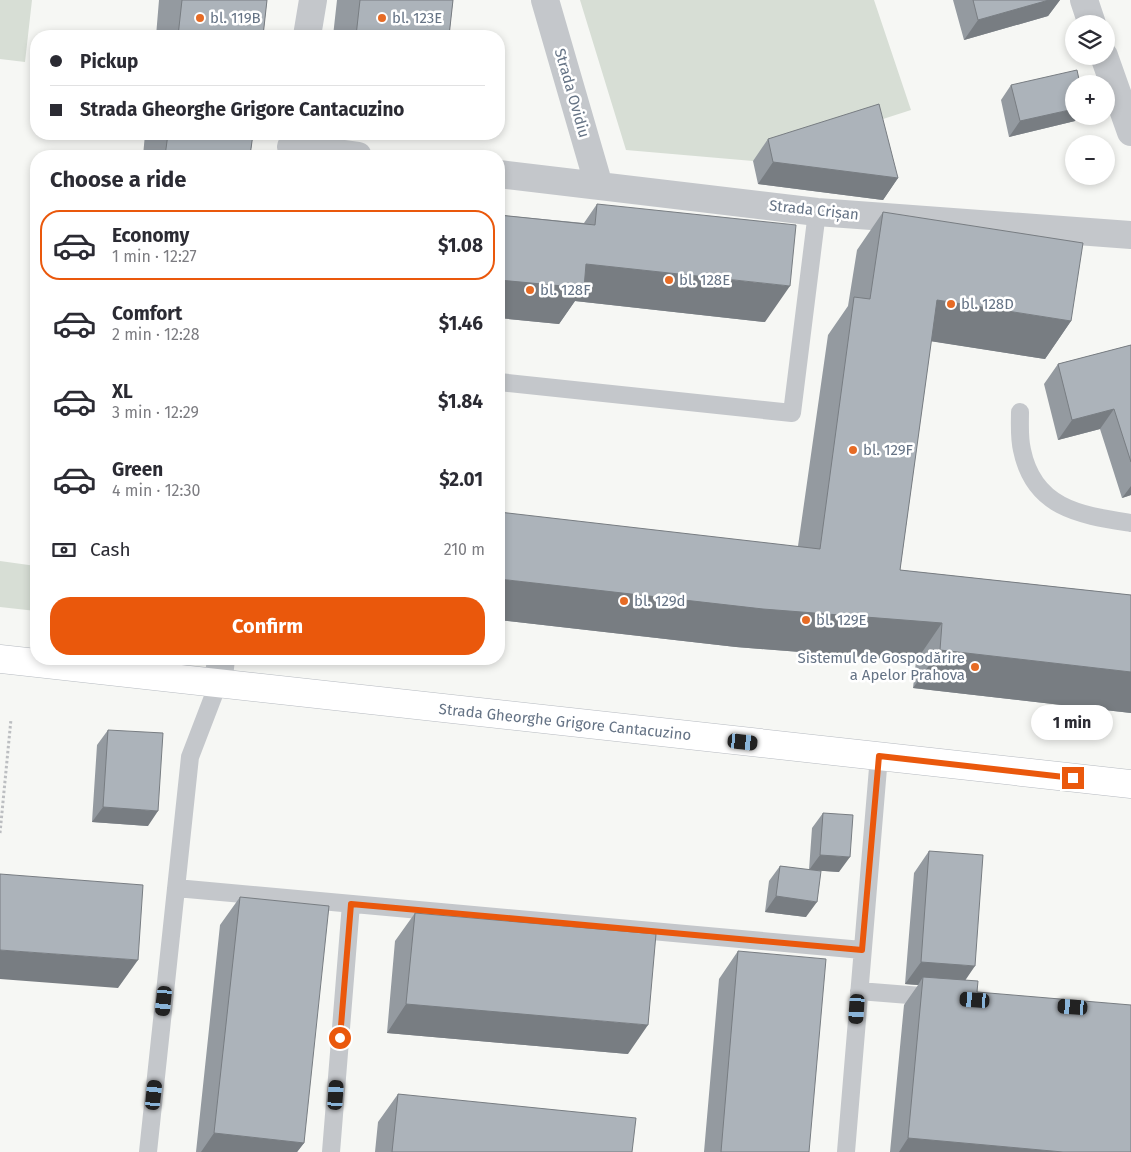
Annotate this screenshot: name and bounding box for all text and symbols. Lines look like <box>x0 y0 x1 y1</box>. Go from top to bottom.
place label: bl. 119B <box>210 9 261 27</box>
place label: bl. 123E <box>392 9 442 27</box>
marker: bl. 119B <box>194 12 206 24</box>
marker: bl. 123E <box>376 12 388 24</box>
map controls <box>1065 15 1115 185</box>
button: layers <box>1065 15 1115 65</box>
street label: Strada Ovidiu <box>551 46 593 140</box>
text: Pickup <box>80 50 138 73</box>
button: + <box>1065 75 1115 125</box>
text: Strada Gheorghe Grigore Cantacuzino <box>80 98 404 121</box>
button: − <box>1065 135 1115 185</box>
text: Choose a ride <box>50 166 186 193</box>
street label: Strada Crișan <box>768 196 860 225</box>
icon: car <box>52 223 97 268</box>
text: Economy <box>112 224 189 247</box>
text: $1.08 <box>438 234 483 257</box>
text: 1 min · 12:27 <box>112 247 197 266</box>
place label: bl. 128E <box>679 271 730 289</box>
marker: bl. 128E <box>663 274 675 286</box>
place label: bl. 128F <box>540 281 591 299</box>
marker: bl. 128F <box>524 284 536 296</box>
place label: bl. 128D <box>961 295 1014 313</box>
marker: bl. 128D <box>945 298 957 310</box>
icon: car <box>52 301 97 346</box>
text: Comfort <box>112 302 182 325</box>
text: $1.46 <box>439 312 483 335</box>
text: 2 min · 12:28 <box>112 325 200 344</box>
icon: car <box>52 379 97 424</box>
text: XL <box>112 380 133 403</box>
text: $1.84 <box>438 390 483 413</box>
text: 3 min · 12:29 <box>112 403 199 422</box>
place label: bl. 129F <box>863 441 913 459</box>
marker: bl. 129F <box>847 444 859 456</box>
icon: car <box>52 457 97 502</box>
text: Green <box>112 458 163 481</box>
text: $2.01 <box>439 468 483 491</box>
text: 4 min · 12:30 <box>112 481 200 500</box>
icon: cash <box>50 536 78 564</box>
text: Cash <box>90 538 131 561</box>
text: 210 m <box>444 540 485 559</box>
place label: bl. 129d <box>634 592 686 610</box>
marker: bl. 129d <box>618 595 630 607</box>
button: Confirm <box>50 597 485 655</box>
place label: bl. 129E <box>816 611 867 629</box>
marker: bl. 129E <box>800 614 812 626</box>
place label: Sistemul de Gospodărire a Apelor Prahova <box>798 649 965 684</box>
marker: Sistemul de Gospodărire a Apelor Prahova <box>969 661 981 673</box>
street label: Strada Gheorghe Grigore Cantacuzino <box>438 700 692 744</box>
callout: 1 min <box>1032 706 1114 740</box>
text: 1 min <box>1053 713 1091 732</box>
car <box>727 733 758 751</box>
route end <box>1062 767 1084 789</box>
car <box>154 985 173 1017</box>
car <box>959 991 990 1009</box>
car <box>848 994 865 1024</box>
car <box>1057 998 1088 1016</box>
route start <box>329 1027 351 1049</box>
car <box>144 1079 163 1111</box>
car <box>327 1080 344 1110</box>

